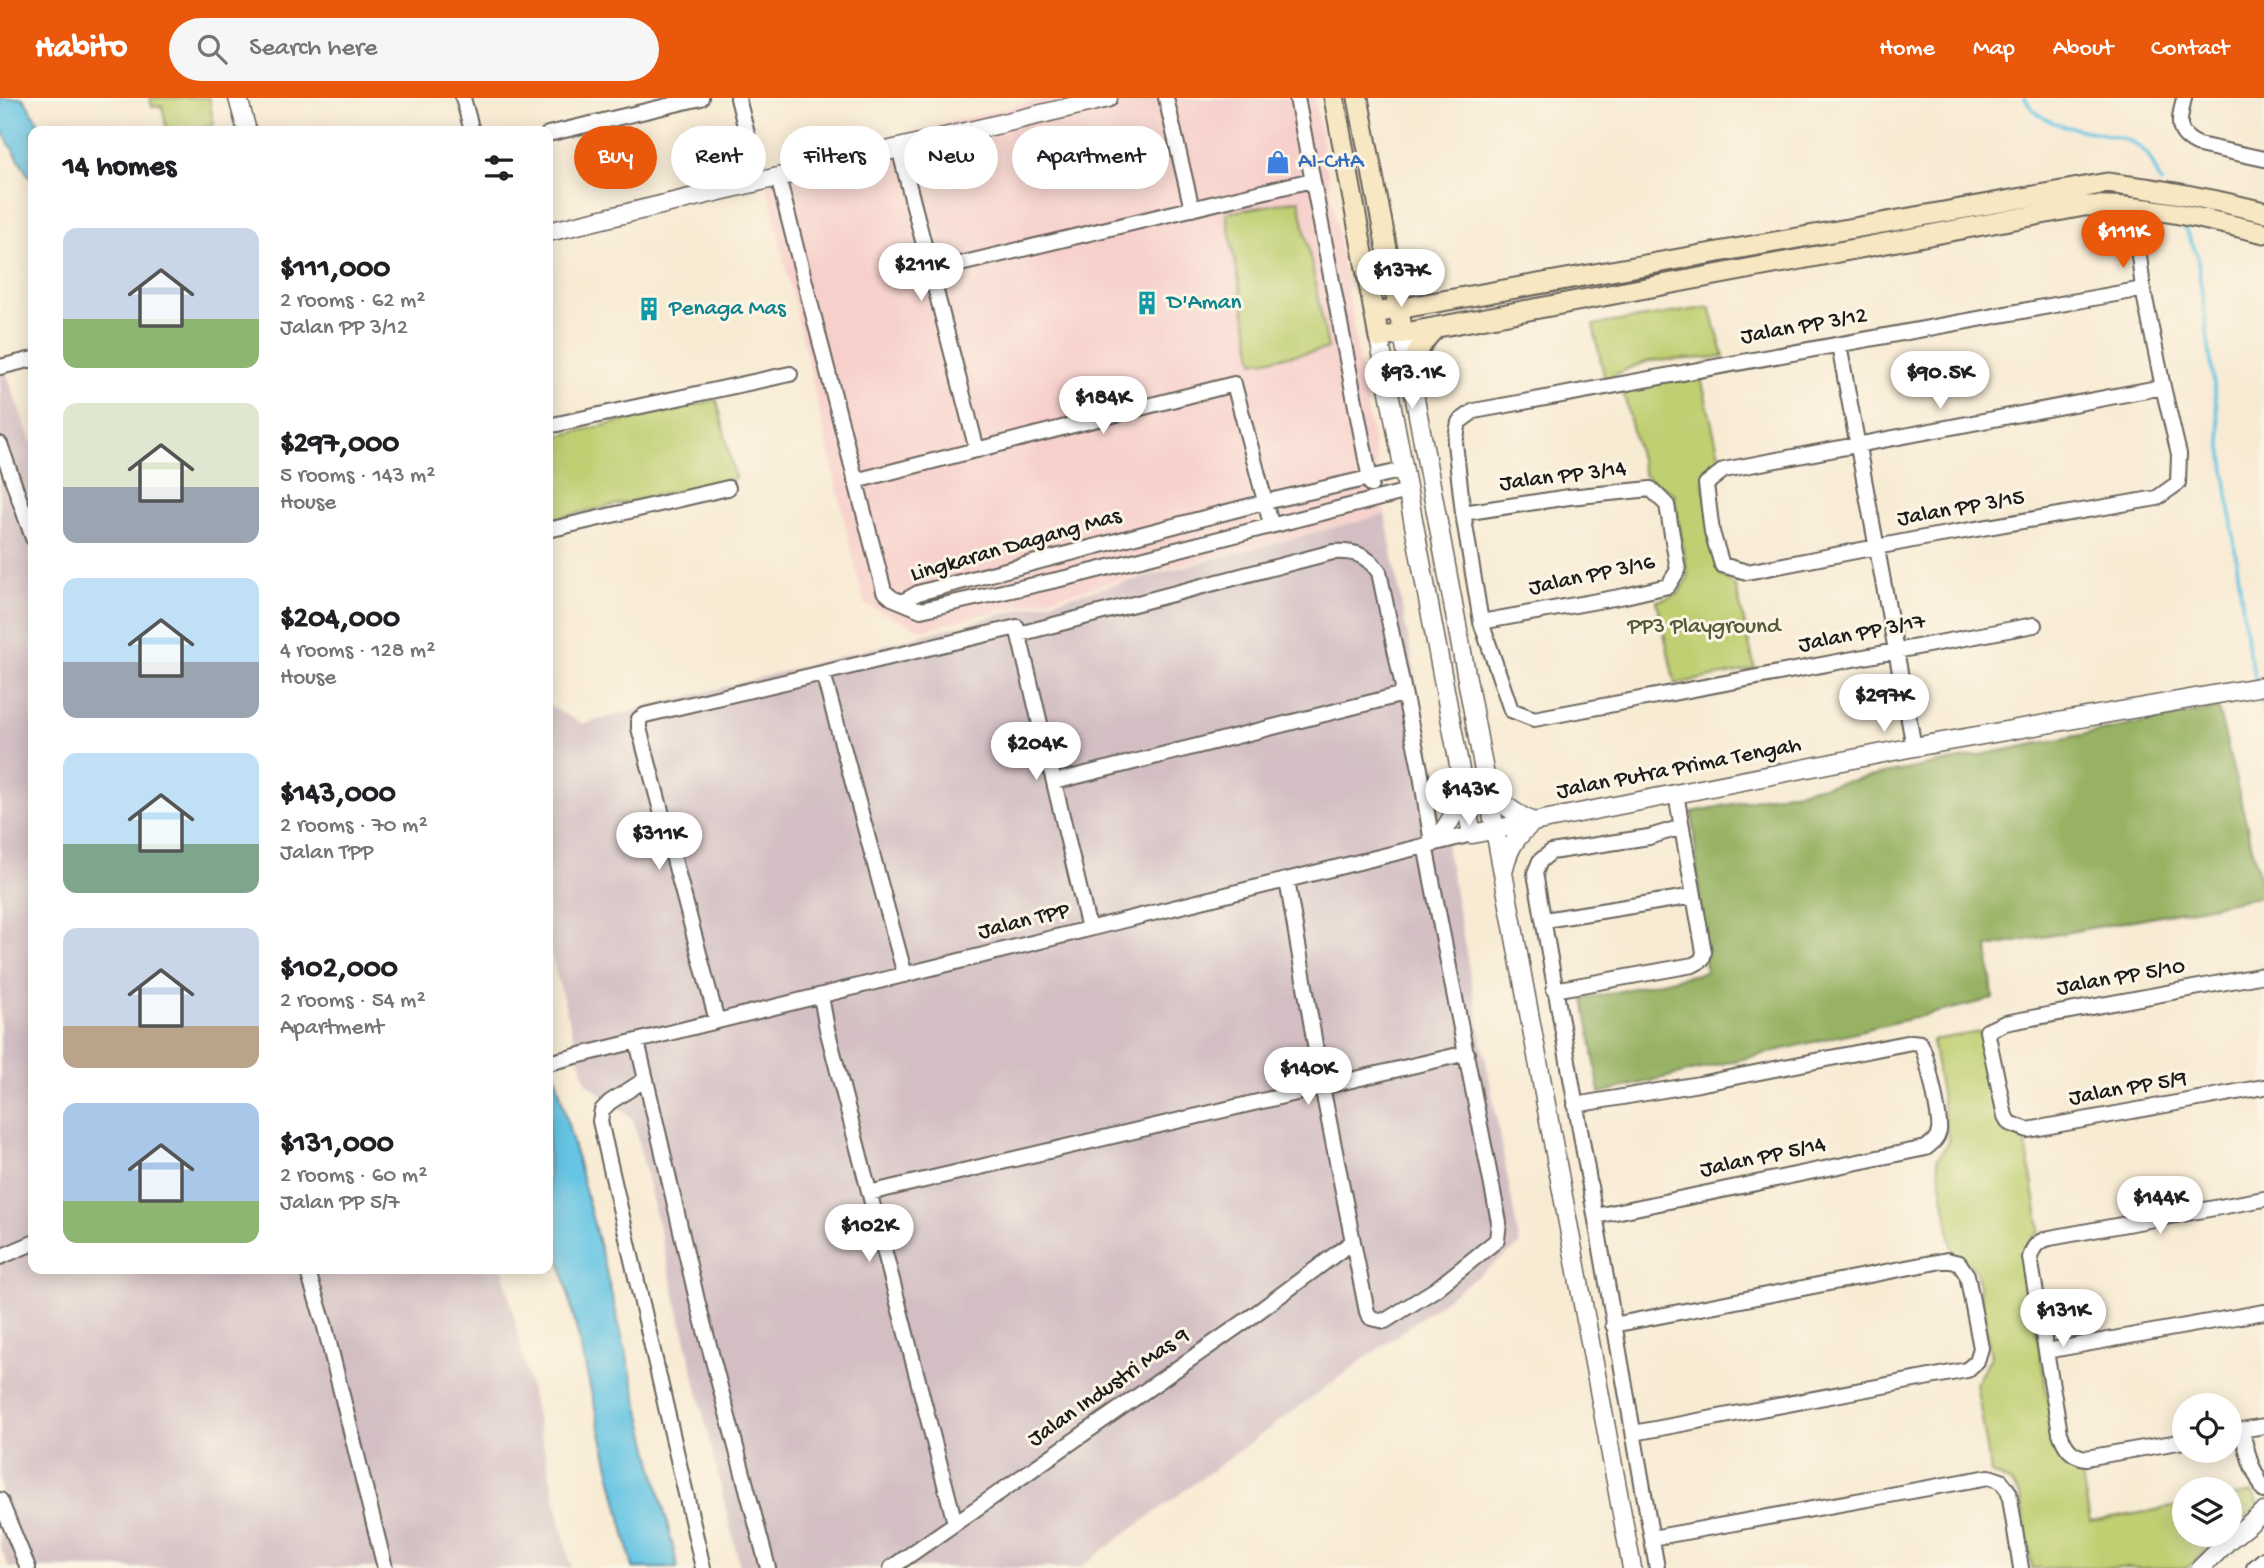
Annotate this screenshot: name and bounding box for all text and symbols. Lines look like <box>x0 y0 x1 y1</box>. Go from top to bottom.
search box <box>169 18 659 81</box>
text: Habito <box>35 30 127 68</box>
icon: search <box>193 30 231 68</box>
text: Search here <box>249 34 377 65</box>
text: Home <box>1879 35 1935 64</box>
text: Map <box>1973 35 2015 64</box>
text: About <box>2053 35 2113 64</box>
text: Contact <box>2151 35 2229 64</box>
chip: Buy <box>574 126 657 189</box>
chip: Rent <box>671 126 766 189</box>
chip: Filters <box>780 126 890 189</box>
chip: New <box>904 126 998 189</box>
chip: Apartment <box>1012 126 1169 189</box>
shop icon: AI-CHA <box>1264 148 1292 176</box>
icon: filters <box>480 149 518 187</box>
place label: AI-CHA <box>1298 149 1365 176</box>
text: 14 homes <box>63 151 176 186</box>
pin: $111K <box>2074 211 2172 270</box>
text: $111K <box>2098 219 2148 246</box>
pin: $211K <box>872 244 970 303</box>
pin: $137K <box>1352 250 1450 309</box>
text: $211K <box>895 252 947 279</box>
text: $111,000 <box>280 253 390 288</box>
icon: home <box>119 256 203 340</box>
text: $137K <box>1373 258 1429 285</box>
text: 2 rooms · 62 m² <box>280 288 425 315</box>
building icon: D'Aman <box>1133 289 1161 317</box>
place label: D'Aman <box>1165 290 1241 317</box>
building icon: Penaga Mas <box>635 295 663 323</box>
place label: Penaga Mas <box>668 296 786 323</box>
street label: Jalan PP 3/12 <box>1739 303 1869 351</box>
text: Jalan PP 3/12 <box>280 315 408 342</box>
pin: $93.1K <box>1355 352 1469 411</box>
pin: $90.5K <box>1883 352 1997 411</box>
text: $93.1K <box>1381 360 1443 387</box>
text: $90.5K <box>1907 360 1973 387</box>
pin: $184K <box>1054 376 1152 436</box>
text: $184K <box>1075 385 1131 412</box>
text: $297,000 <box>280 428 399 463</box>
icon: home <box>119 431 203 515</box>
street label: Jalan PP 3/14 <box>1498 456 1628 498</box>
text: 5 rooms · 143 m² <box>280 463 435 490</box>
street label: Jalan PP 3/15 <box>1895 485 2027 533</box>
text: House <box>280 490 336 517</box>
street label: Lingkaran Dagang Mas <box>908 503 1125 589</box>
street label: Jalan PP 3/16 <box>1526 549 1658 603</box>
text: $204,000 <box>280 603 400 638</box>
icon: home <box>119 606 203 690</box>
street label: Jalan PP 3/17 <box>1796 608 1929 660</box>
park label: PP3 Playground <box>1627 614 1782 641</box>
text: 4 rooms · 128 m² <box>280 638 435 665</box>
text: House <box>280 665 336 692</box>
pin: $297K <box>1835 674 1933 734</box>
text: $297K <box>1855 683 1913 710</box>
pin: $204K <box>987 722 1085 782</box>
text: $204K <box>1007 731 1065 758</box>
street label: Jalan Putra Prima Tengah <box>1554 732 1804 806</box>
pin: $143K <box>1420 768 1518 828</box>
text: $143K <box>1441 777 1497 804</box>
text: $143,000 <box>280 778 396 813</box>
icon: home <box>119 781 203 865</box>
pin: $311K <box>610 812 708 872</box>
text: 2 rooms · 70 m² <box>280 813 428 840</box>
text: $311K <box>632 821 686 848</box>
text: Jalan TPP <box>280 840 373 867</box>
street label: Jalan TPP <box>975 898 1073 946</box>
text: $102,000 <box>280 953 398 988</box>
street label: Jalan PP 5/10 <box>2055 953 2187 1003</box>
icon: home <box>119 956 203 1040</box>
text: 2 rooms · 54 m² <box>280 988 426 1015</box>
text: Apartment <box>280 1015 384 1042</box>
pin: $140K <box>1259 1048 1357 1107</box>
text: $140K <box>1280 1056 1336 1083</box>
street label: Jalan PP 5/9 <box>2067 1065 2189 1113</box>
text: $131,000 <box>280 1128 394 1163</box>
icon: home <box>119 1131 203 1215</box>
street label: Jalan PP 5/14 <box>1698 1131 1828 1184</box>
text: 2 rooms · 60 m² <box>280 1163 427 1190</box>
pin: $144K <box>2111 1176 2209 1236</box>
text: $144K <box>2133 1185 2187 1212</box>
text: Jalan PP 5/7 <box>280 1190 400 1217</box>
pin: $102K <box>820 1204 918 1264</box>
text: $102K <box>841 1213 897 1240</box>
pin: $131K <box>2014 1290 2112 1349</box>
text: $131K <box>2036 1298 2090 1325</box>
street label: Jalan Industri Mas 9 <box>1023 1322 1195 1454</box>
map controls <box>2172 1393 2242 1547</box>
button: locate <box>2172 1393 2242 1463</box>
button: layers <box>2172 1477 2242 1547</box>

